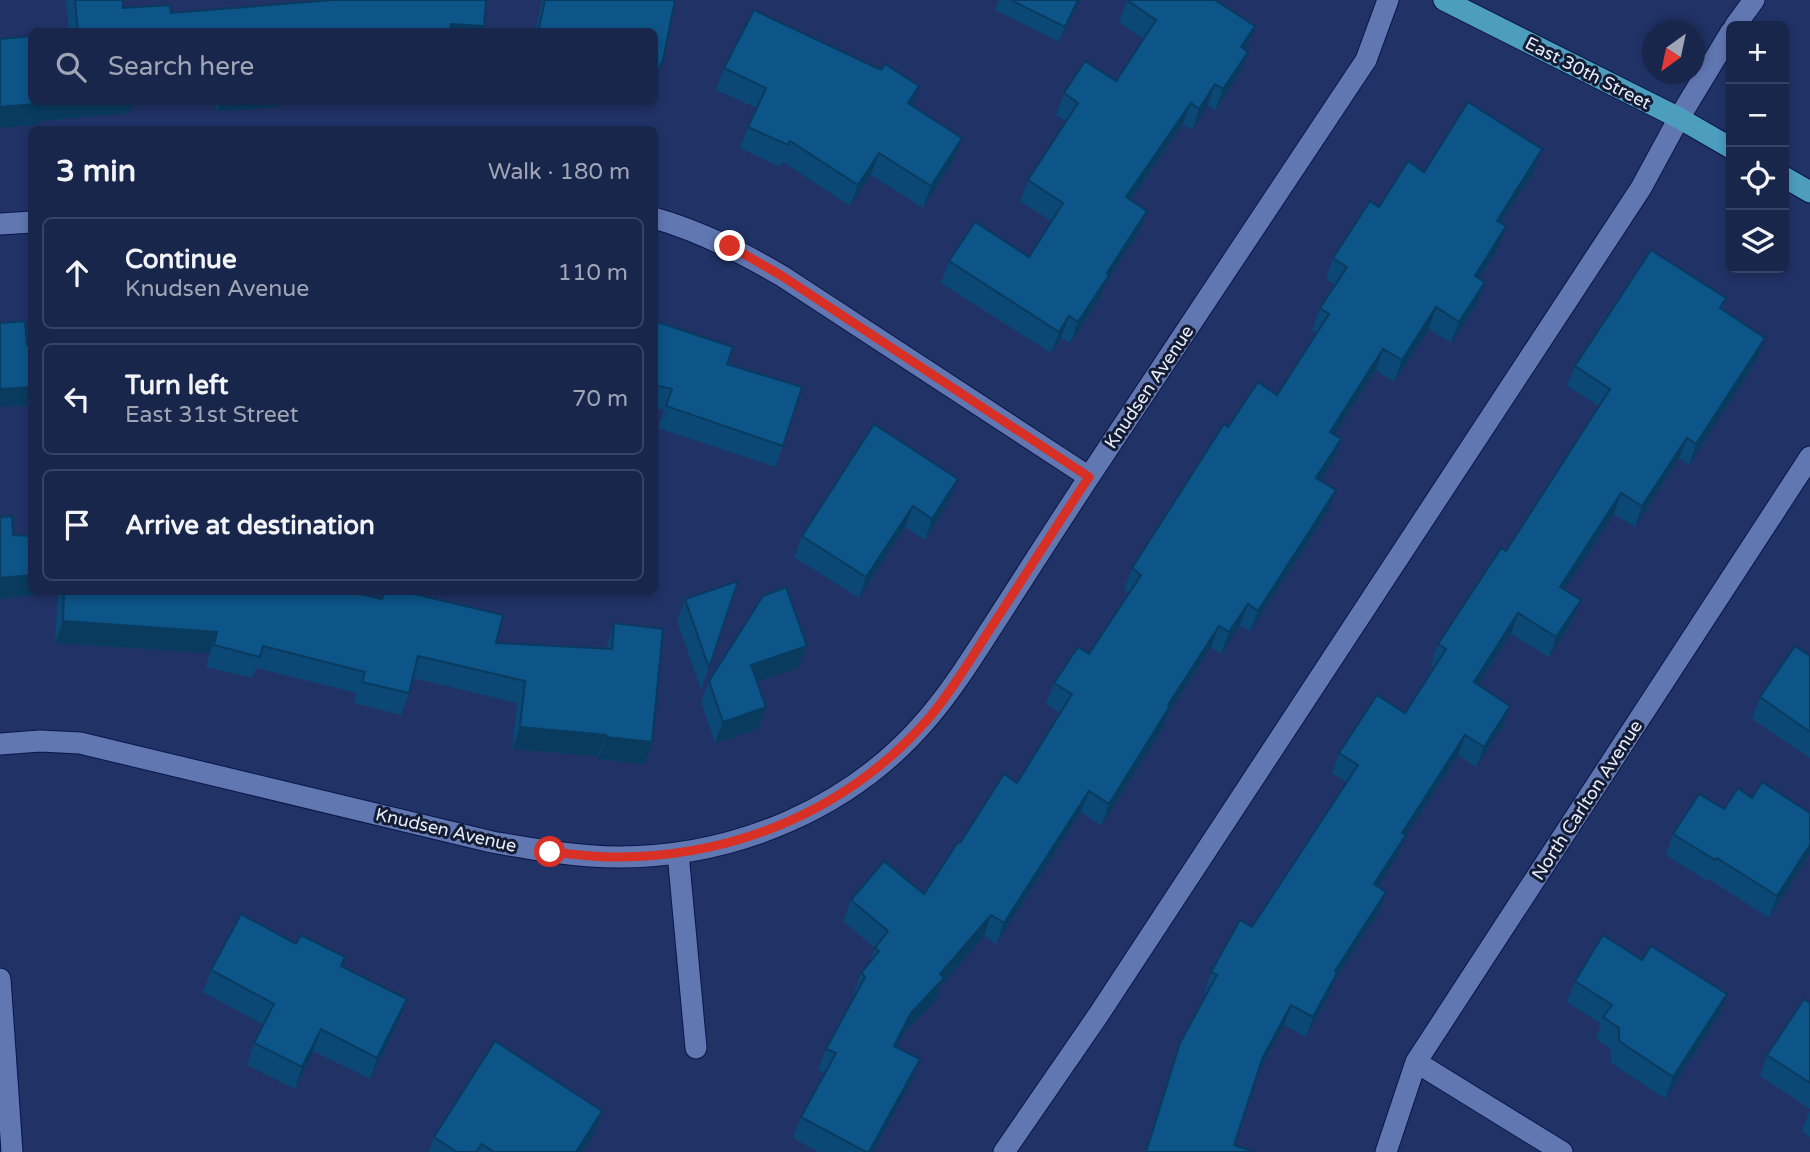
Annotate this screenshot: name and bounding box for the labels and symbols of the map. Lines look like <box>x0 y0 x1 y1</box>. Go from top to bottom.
north arrow <box>1642 21 1705 84</box>
street label: East 30th Street <box>1521 32 1655 114</box>
route end <box>714 230 745 261</box>
street label: Knudsen Avenue <box>1100 321 1198 453</box>
street label: North Carlton Avenue <box>1527 716 1647 884</box>
street label: Knudsen Avenue <box>373 803 519 857</box>
route start <box>534 836 565 867</box>

